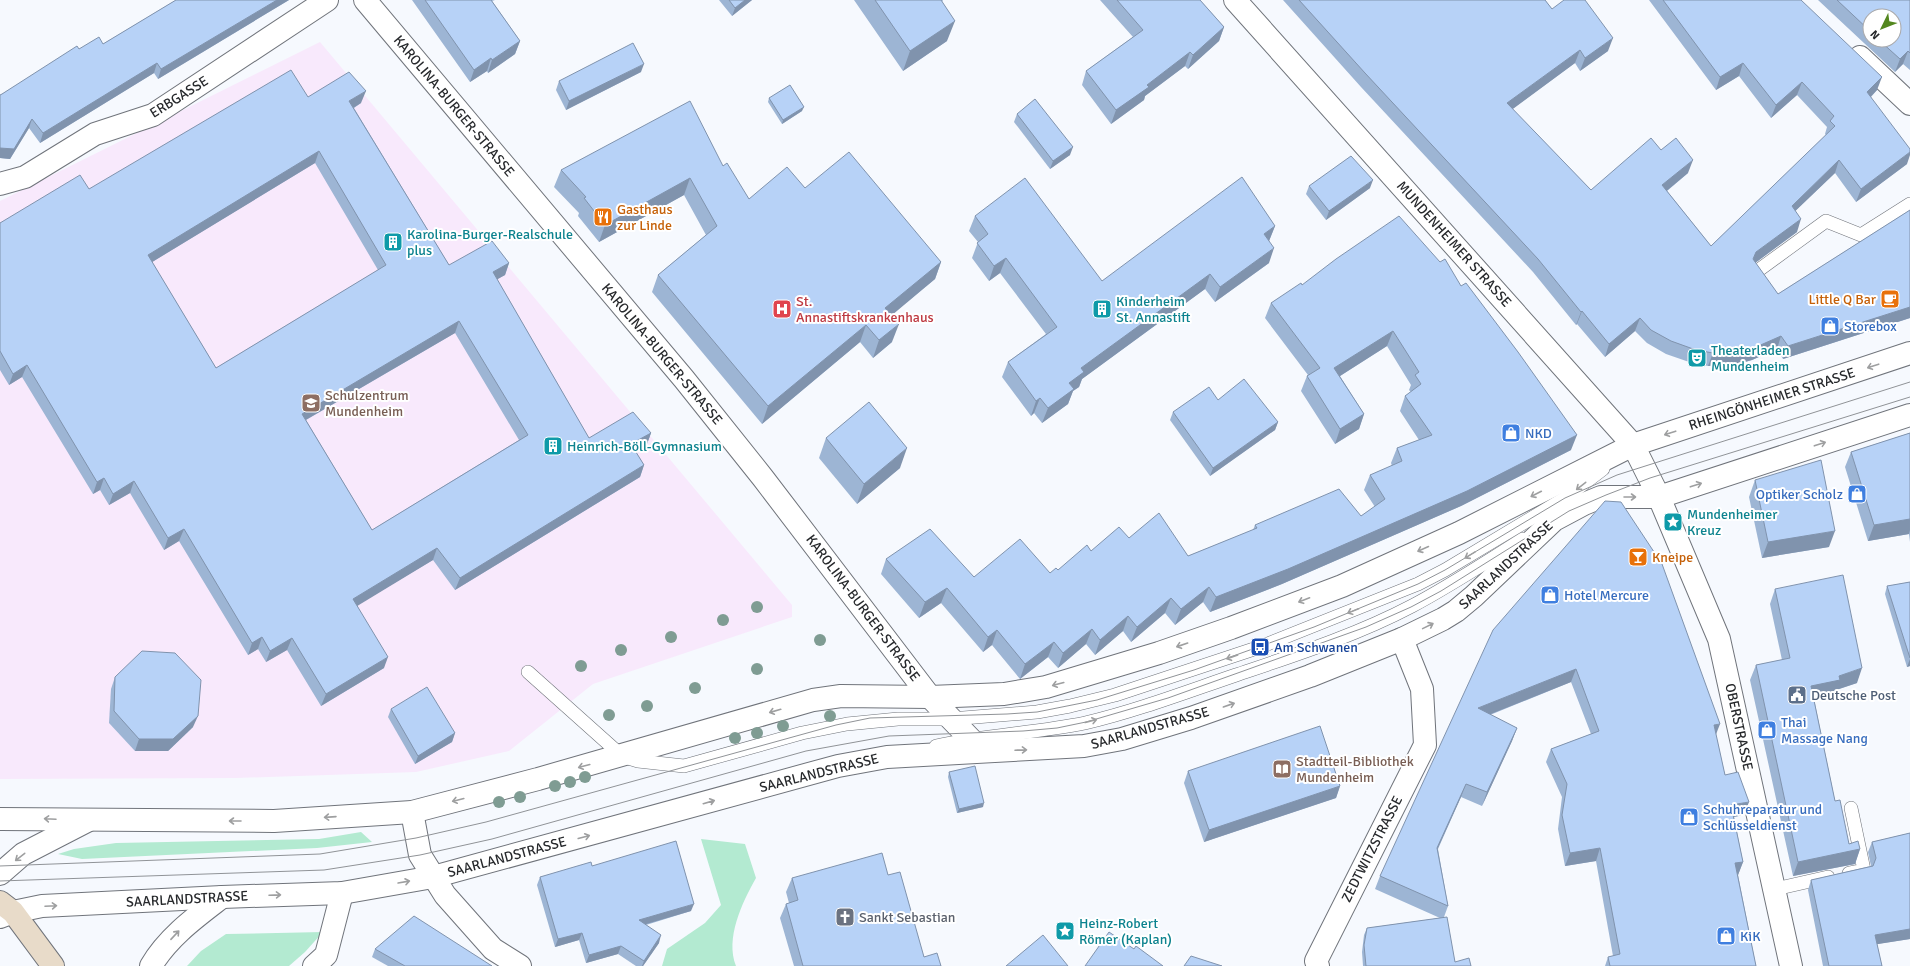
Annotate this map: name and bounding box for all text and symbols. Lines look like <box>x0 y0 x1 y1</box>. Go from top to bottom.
north arrow <box>1862 8 1902 48</box>
text: N <box>1868 27 1882 42</box>
street label: KAROLINA-BURGER-STRASSE <box>390 32 518 180</box>
street label: ERBGASSE <box>147 72 211 122</box>
street label: MUNDENHEIMER STRASSE <box>1393 178 1515 311</box>
place label: Gasthaus zur Linde <box>617 201 673 234</box>
restaurant icon: Gasthaus zur Linde <box>592 206 614 228</box>
place label: Karolina-Burger-Realschule plus <box>407 226 573 259</box>
building icon: Karolina-Burger-Realschule plus <box>382 231 404 253</box>
street label: KAROLINA-BURGER-STRASSE <box>598 280 726 428</box>
cafe icon: Little Q Bar <box>1879 288 1901 310</box>
place label: Little Q Bar <box>1808 291 1877 308</box>
place label: St. Annastiftskrankenhaus <box>796 293 934 326</box>
place label: Kinderheim St. Annastift <box>1116 293 1190 326</box>
hospital icon: St. Annastiftskrankenhaus <box>771 298 793 320</box>
building icon: Kinderheim St. Annastift <box>1091 298 1113 320</box>
shop icon: Storebox <box>1819 315 1841 337</box>
place label: Storebox <box>1844 318 1897 335</box>
place label: Theaterladen Mundenheim <box>1711 342 1790 375</box>
theatre icon: Theaterladen Mundenheim <box>1686 347 1708 369</box>
one-way arrow <box>1867 362 1879 370</box>
street label: RHEINGÖNHEIMER STRASSE <box>1687 364 1857 434</box>
place label: Schulzentrum Mundenheim <box>325 387 409 420</box>
school or university icon: Schulzentrum Mundenheim <box>300 392 322 414</box>
shop icon: NKD <box>1500 422 1522 444</box>
place label: NKD <box>1525 425 1552 442</box>
one-way arrow <box>1664 430 1677 437</box>
building icon: Heinrich-Böll-Gymnasium <box>542 435 564 457</box>
place label: Heinrich-Böll-Gymnasium <box>567 438 722 455</box>
one-way arrow <box>1813 440 1825 448</box>
one-way arrow <box>1690 481 1703 488</box>
one-way arrow <box>1575 482 1586 491</box>
shop icon: Optiker Scholz <box>1846 483 1868 505</box>
place label: Optiker Scholz <box>1756 486 1843 503</box>
one-way arrow <box>1530 491 1542 499</box>
one-way arrow <box>1623 493 1636 501</box>
place label: Mundenheimer Kreuz <box>1687 506 1778 539</box>
place icon: Mundenheimer Kreuz <box>1662 511 1684 533</box>
street label: SAARLANDSTRASSE <box>1455 517 1557 613</box>
street label: KAROLINA-BURGER-STRASSE <box>802 531 924 685</box>
one-way arrow <box>1418 546 1430 553</box>
bar icon: Kneipe <box>1627 546 1649 568</box>
place label: Kneipe <box>1652 549 1693 566</box>
one-way arrow <box>1465 551 1476 559</box>
shop icon: Hotel Mercure <box>1539 584 1561 606</box>
place label: Hotel Mercure <box>1564 587 1649 604</box>
one-way arrow <box>1298 597 1310 605</box>
one-way arrow <box>1348 607 1360 615</box>
one-way arrow <box>1422 622 1434 630</box>
bus stop icon: Am Schwanen <box>1249 636 1271 658</box>
place label: Am Schwanen <box>1274 639 1358 656</box>
one-way arrow <box>1175 642 1188 649</box>
one-way arrow <box>1225 654 1238 661</box>
one-way arrow <box>1051 681 1064 688</box>
street label: OBERSTRASSE <box>1721 682 1757 772</box>
public building icon: Deutsche Post <box>1786 684 1808 706</box>
place label: Deutsche Post <box>1811 687 1896 704</box>
one-way arrow <box>1222 701 1235 708</box>
street label: SAARLANDSTRASSE <box>1089 703 1211 753</box>
one-way arrow <box>769 708 782 715</box>
place label: Thai Massage Nang <box>1781 714 1868 747</box>
one-way arrow <box>1084 717 1097 724</box>
shop icon: Thai Massage Nang <box>1756 719 1778 741</box>
one-way arrow <box>1014 746 1027 754</box>
street label: SAARLANDSTRASSE <box>758 750 880 796</box>
place label: Stadtteil-Bibliothek Mundenheim <box>1296 753 1414 786</box>
library icon: Stadtteil-Bibliothek Mundenheim <box>1271 758 1293 780</box>
one-way arrow <box>578 763 591 770</box>
street label: ZEDTWITZSTRASSE <box>1338 793 1406 905</box>
one-way arrow <box>452 797 465 804</box>
one-way arrow <box>702 798 715 805</box>
place label: Schuhreparatur und Schlüsseldienst <box>1703 801 1822 834</box>
shop icon: Schuhreparatur und Schlüsseldienst <box>1678 806 1700 828</box>
one-way arrow <box>324 814 337 821</box>
one-way arrow <box>44 816 57 823</box>
one-way arrow <box>229 817 242 825</box>
street label: SAARLANDSTRASSE <box>446 833 568 881</box>
one-way arrow <box>577 833 590 840</box>
one-way arrow <box>15 852 26 861</box>
one-way arrow <box>397 878 410 886</box>
street label: SAARLANDSTRASSE <box>125 887 249 911</box>
one-way arrow <box>268 892 281 899</box>
one-way arrow <box>44 902 57 910</box>
church icon: Sankt Sebastian <box>834 906 856 928</box>
place label: Sankt Sebastian <box>859 909 955 926</box>
place label: Heinz-Robert Römer (Kaplan) <box>1079 915 1172 948</box>
place icon: Heinz-Robert Römer (Kaplan) <box>1054 920 1076 942</box>
shop icon: KiK <box>1715 925 1737 947</box>
place label: KiK <box>1740 928 1761 945</box>
one-way arrow <box>170 931 179 941</box>

